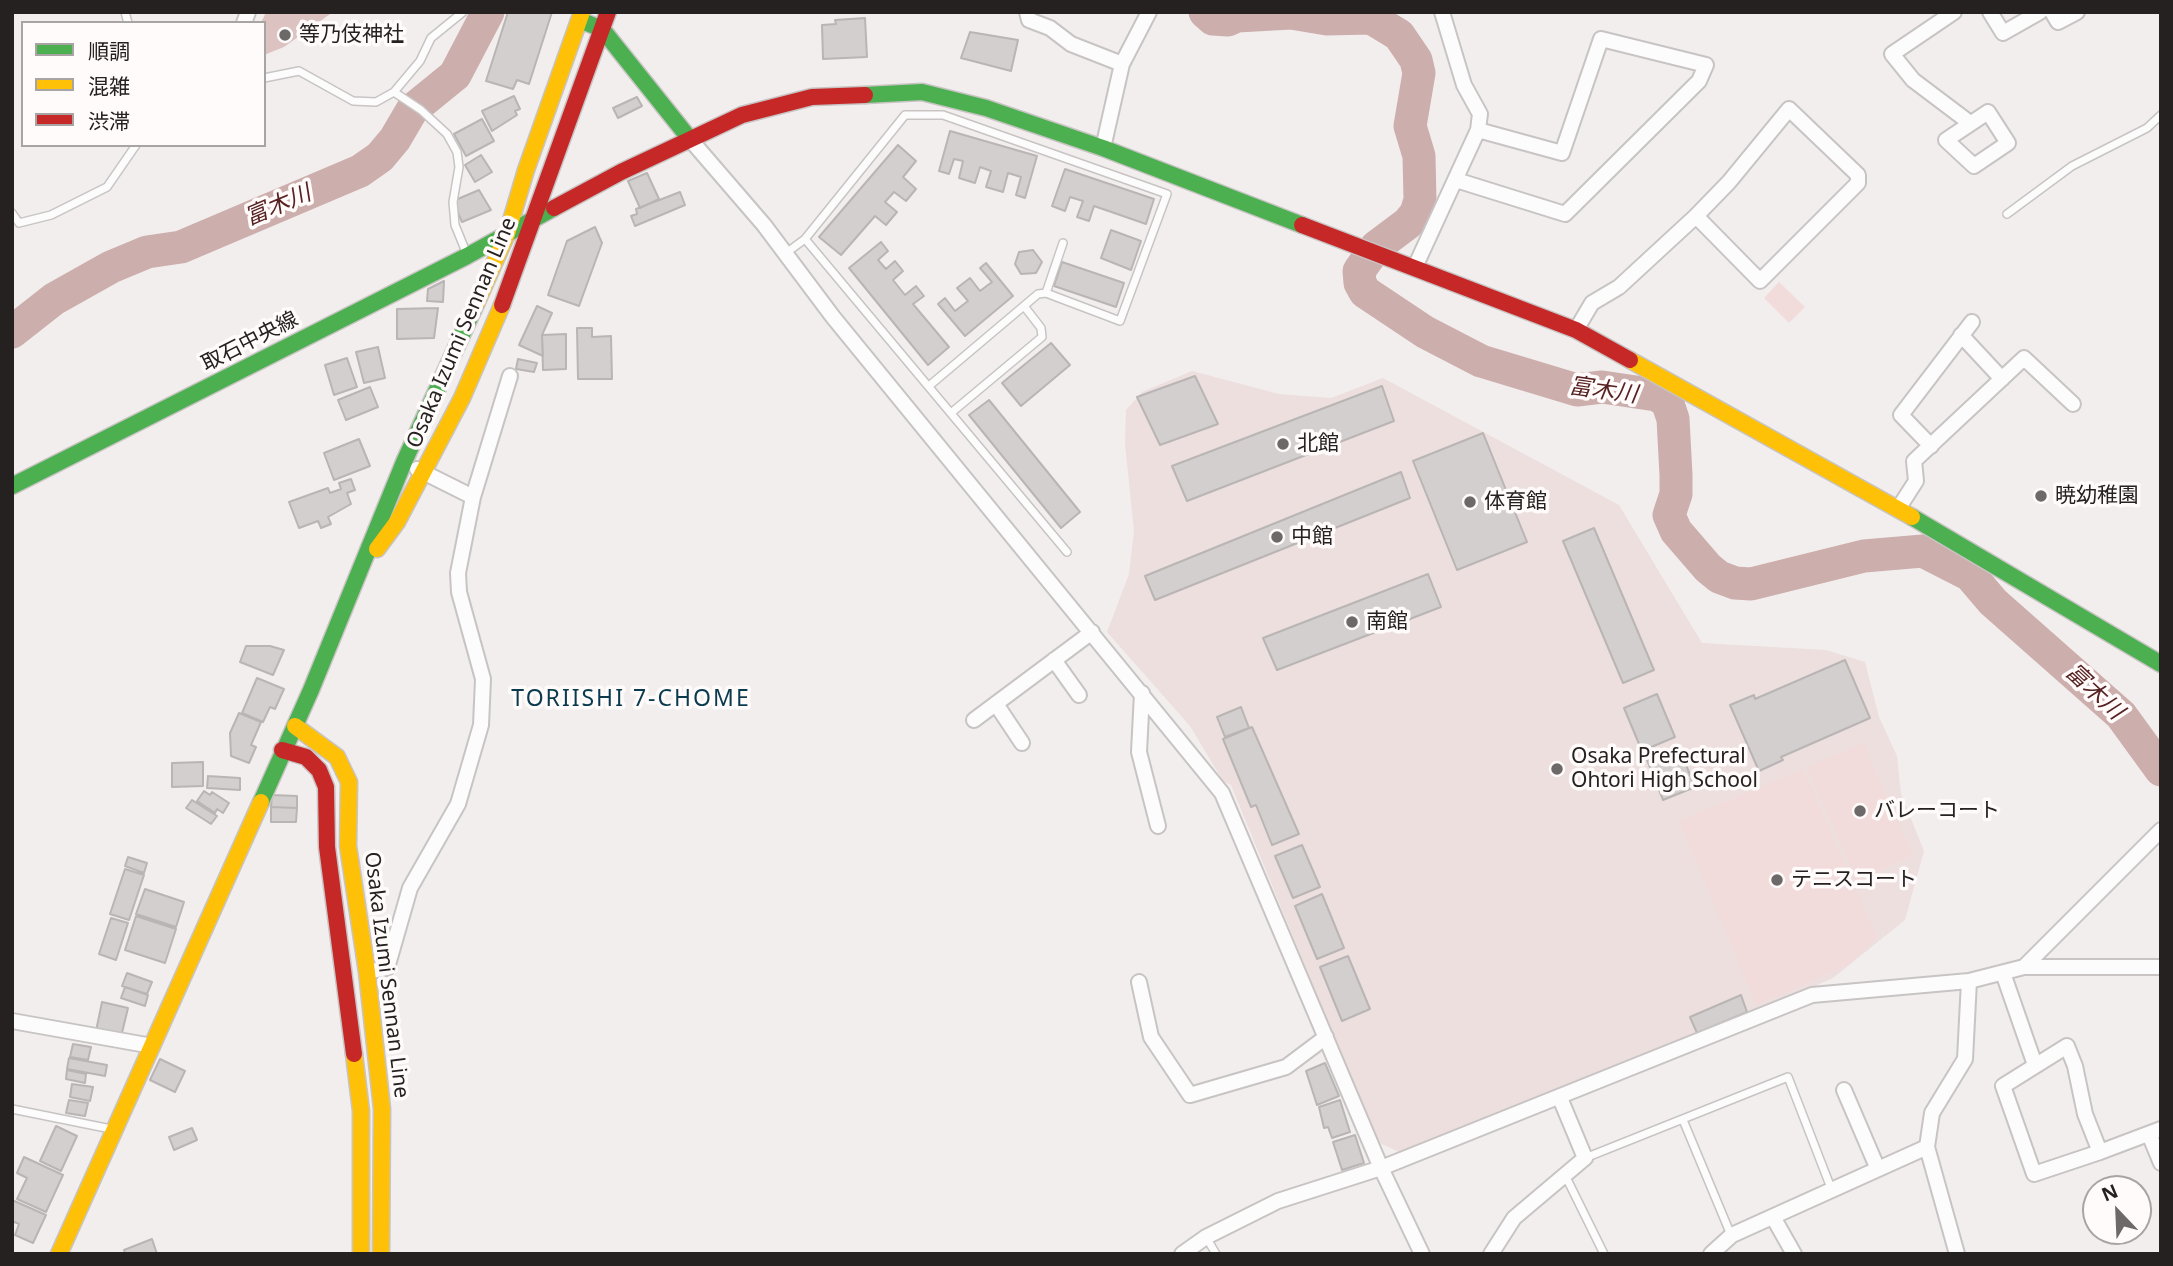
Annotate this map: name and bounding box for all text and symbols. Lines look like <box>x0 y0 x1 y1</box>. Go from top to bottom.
legend <box>21 21 266 147</box>
place label: 等乃伎神社 <box>299 22 404 48</box>
marker: 等乃伎神社 <box>277 27 293 43</box>
text: 順調 <box>88 37 130 65</box>
text: 混雑 <box>88 72 130 100</box>
text: 渋滞 <box>88 107 130 135</box>
water label: 富木川 <box>241 180 315 232</box>
street label: Osaka Izumi Sennan Line <box>402 214 522 452</box>
street label: 取石中央線 <box>198 307 302 377</box>
water label: 富木川 <box>1567 373 1639 409</box>
place label: 北館 <box>1297 431 1339 457</box>
marker: 北館 <box>1275 436 1291 452</box>
place label: 暁幼稚園 <box>2055 483 2139 509</box>
marker: 暁幼稚園 <box>2033 488 2049 504</box>
place label: 体育館 <box>1484 489 1547 515</box>
marker: 体育館 <box>1462 494 1478 510</box>
place label: 中館 <box>1291 524 1333 550</box>
marker: 中館 <box>1269 529 1285 545</box>
place label: 南館 <box>1366 609 1408 635</box>
marker: 南館 <box>1344 614 1360 630</box>
water label: 富木川 <box>2059 658 2129 726</box>
district label: TORIISHI 7-CHOME <box>513 685 749 713</box>
place label: Osaka Prefectural Ohtori High School <box>1571 744 1758 794</box>
marker: Osaka Prefectural Ohtori High School <box>1549 761 1565 777</box>
place label: バレーコート <box>1874 798 2000 824</box>
marker: バレーコート <box>1852 803 1868 819</box>
street label: Osaka Izumi Sennan Line <box>358 850 414 1100</box>
place label: テニスコート <box>1791 867 1917 893</box>
marker: テニスコート <box>1769 872 1785 888</box>
north arrow <box>2082 1175 2152 1245</box>
text: N <box>2097 1178 2122 1207</box>

